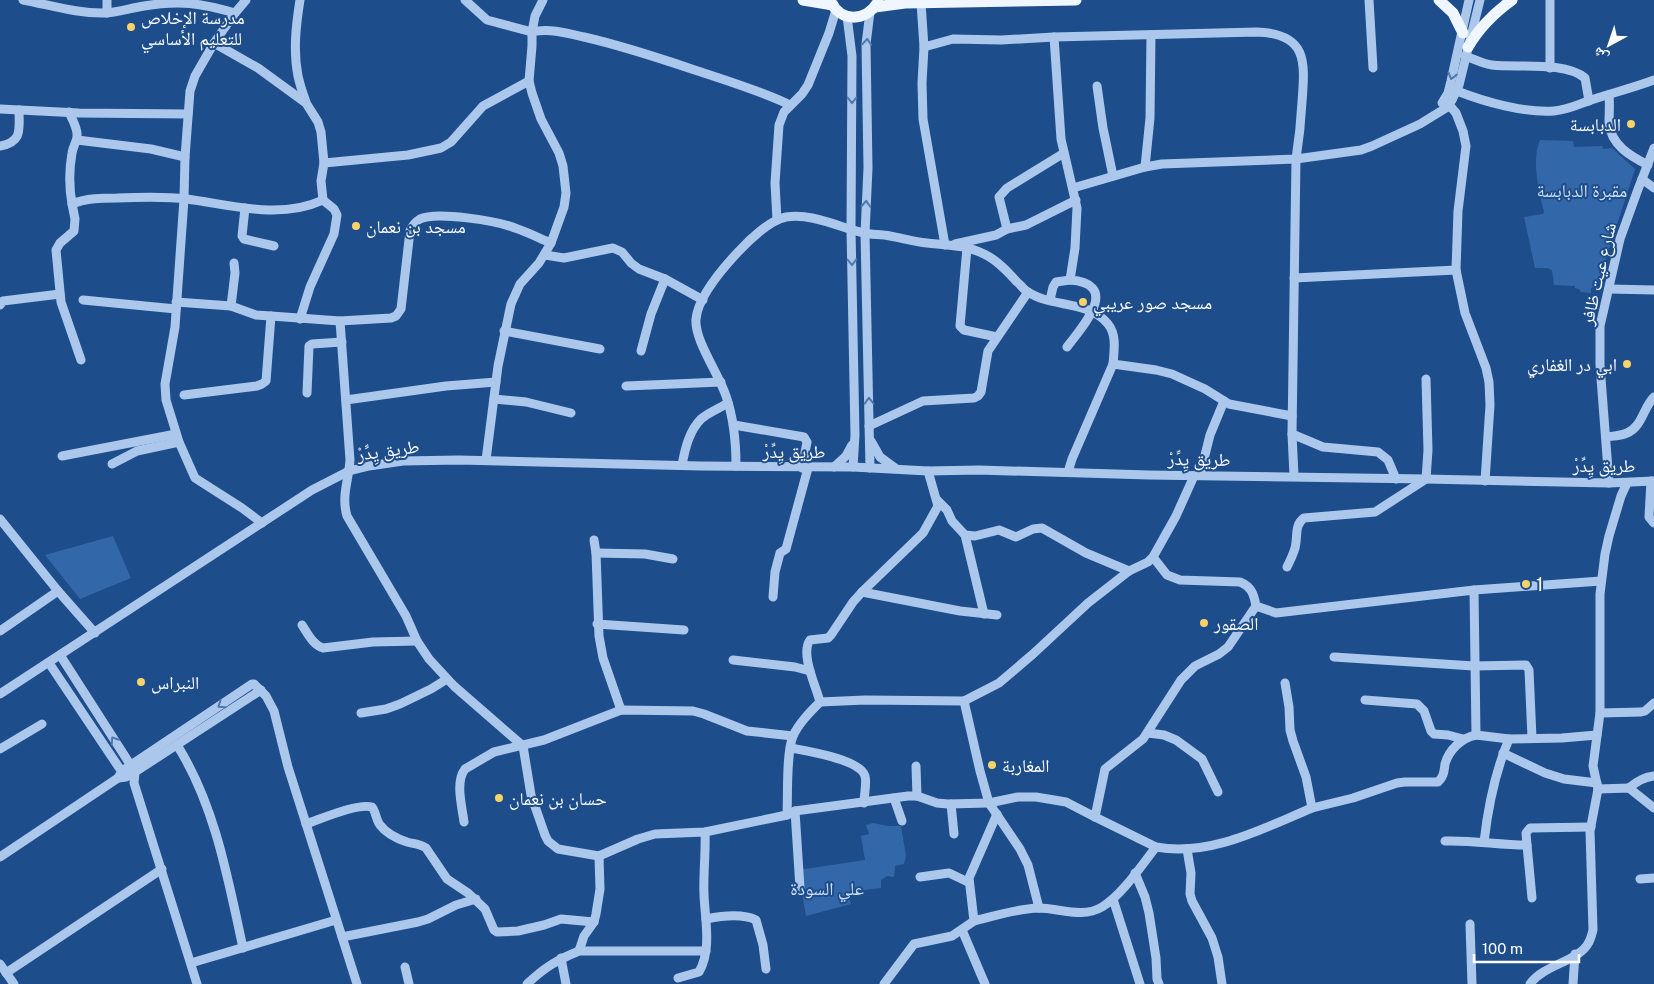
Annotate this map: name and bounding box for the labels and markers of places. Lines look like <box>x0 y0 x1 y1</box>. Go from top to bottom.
place label: مدرسة الإخلاص للتعليم الأساسي <box>141 7 245 53</box>
marker: مدرسة الإخلاص للتعليم الأساسي <box>125 21 137 33</box>
place label: الدبابسة <box>1570 114 1621 135</box>
marker: الدبابسة <box>1625 118 1637 130</box>
place label: مسجد بن نعمان <box>366 216 466 238</box>
marker: مسجد بن نعمان <box>350 220 362 232</box>
place label: مسجد صور عريبي <box>1093 292 1212 317</box>
marker: مسجد صور عريبي <box>1077 296 1089 308</box>
place label: ابي در الغفاري <box>1527 354 1617 379</box>
marker: ابي در الغفاري <box>1621 358 1633 370</box>
place label: 1 <box>1536 574 1543 595</box>
marker: 1 <box>1520 578 1532 590</box>
place label: الصقور <box>1213 613 1258 634</box>
marker: الصقور <box>1198 617 1210 629</box>
place label: النبراس <box>151 672 199 694</box>
marker: النبراس <box>135 676 147 688</box>
place label: المغاربة <box>1002 755 1050 776</box>
marker: المغاربة <box>986 759 998 771</box>
place label: حسان بن نعمان <box>509 788 607 810</box>
marker: حسان بن نعمان <box>493 792 505 804</box>

